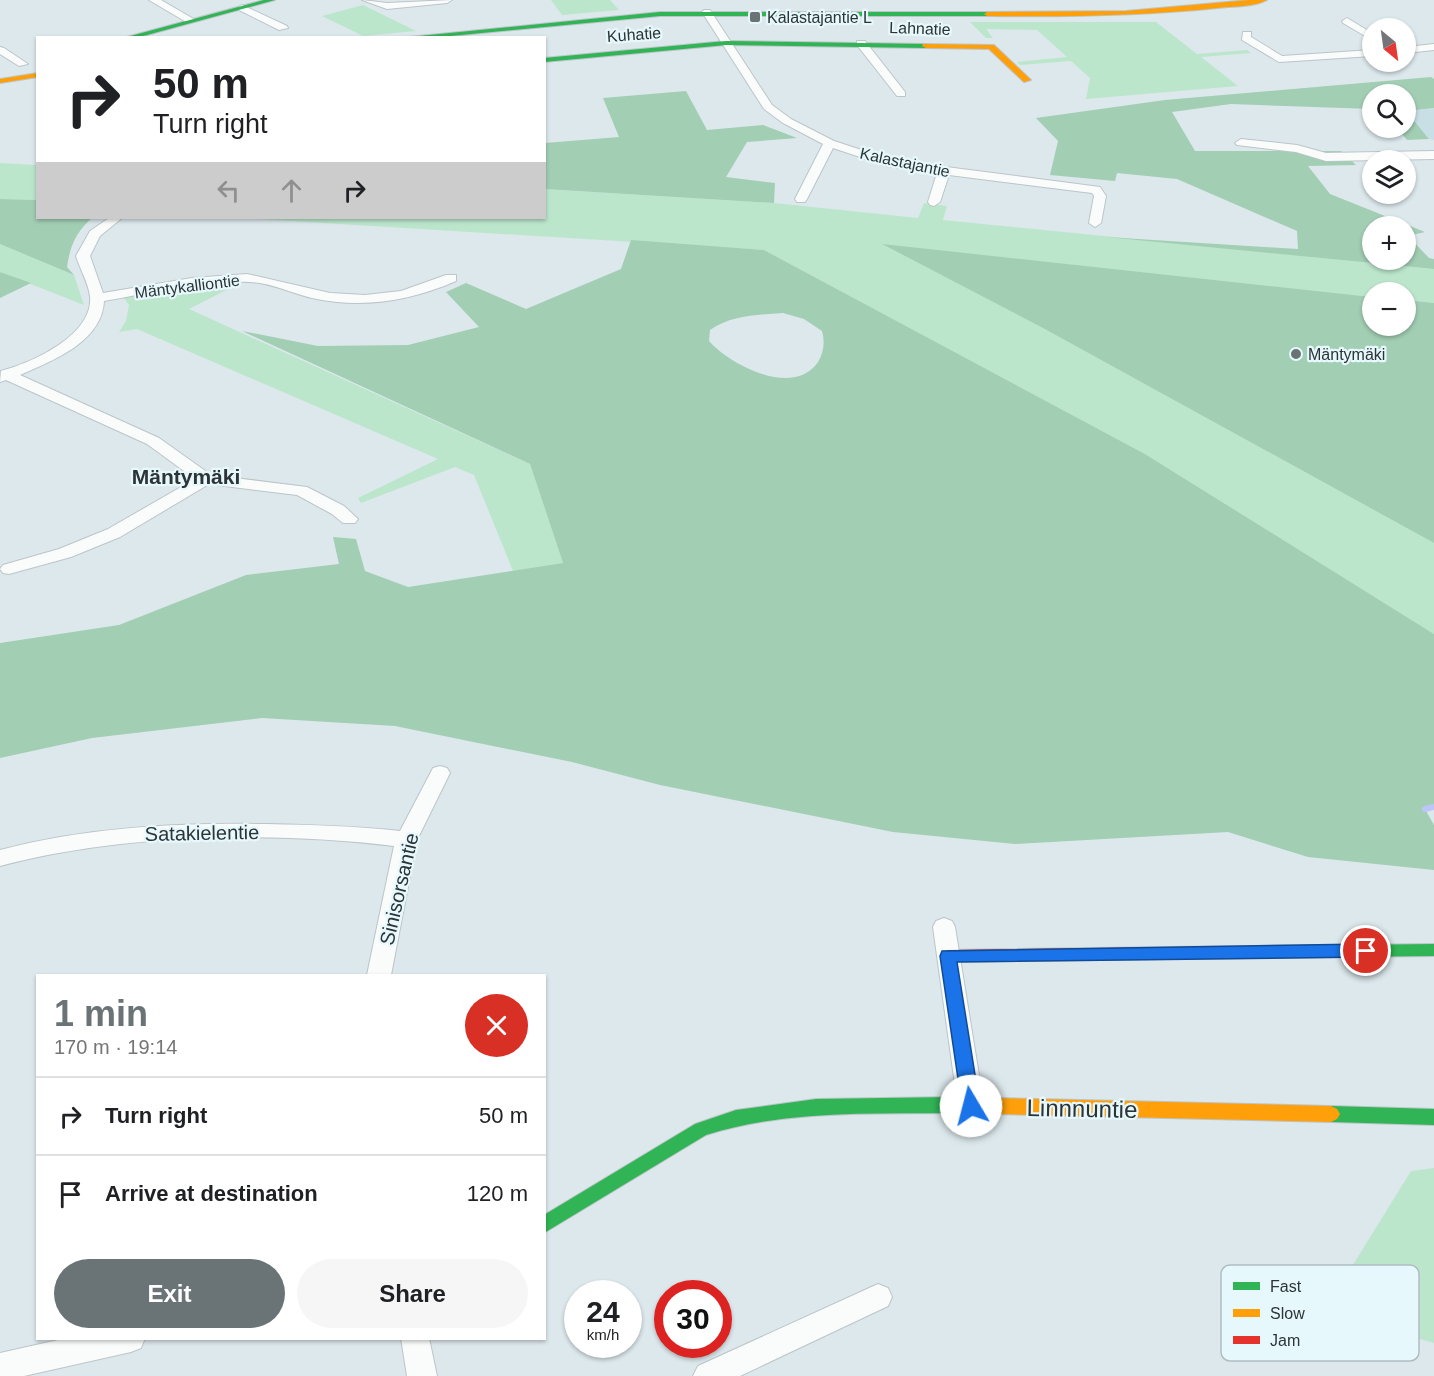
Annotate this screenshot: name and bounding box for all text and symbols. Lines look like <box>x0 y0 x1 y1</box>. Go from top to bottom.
place label: Kalastajantie L <box>767 9 872 26</box>
marker: Kalastajantie L <box>748 10 762 24</box>
north arrow <box>1362 18 1416 72</box>
map controls <box>1362 18 1416 336</box>
street label: Lahnatie <box>889 19 951 38</box>
street label: Kuhatie <box>606 24 662 45</box>
icon: right <box>54 60 132 138</box>
text: 50 m <box>153 60 249 107</box>
button: search <box>1362 84 1416 138</box>
text: Turn right <box>153 109 268 139</box>
street label: Kalastajantie <box>858 145 952 180</box>
button: layers <box>1362 150 1416 204</box>
icon: left <box>212 174 245 207</box>
icon: ahead <box>275 174 308 207</box>
icon: right <box>338 174 371 207</box>
button: + <box>1362 216 1416 270</box>
street label: Mäntykalliontie <box>134 272 241 301</box>
button: − <box>1362 282 1416 336</box>
place label: Mäntymäki <box>1308 346 1385 363</box>
marker: Mäntymäki <box>1289 347 1303 361</box>
district label: Mäntymäki <box>132 465 240 488</box>
street label: Satakielentie <box>145 821 259 845</box>
street label: Sinisorsantie <box>375 831 423 947</box>
pin <box>1340 925 1391 976</box>
icon: arrive <box>1349 934 1382 967</box>
text: 1 min <box>54 993 148 1034</box>
button: close <box>465 994 528 1057</box>
text: 170 m · 19:14 <box>54 1036 177 1058</box>
position arrow <box>939 1074 1003 1138</box>
street label: Linnnuntie <box>1026 1094 1138 1123</box>
icon: right <box>54 1100 87 1133</box>
text: Turn right <box>105 1103 207 1128</box>
text: 50 m <box>479 1103 528 1128</box>
icon: arrive <box>54 1178 87 1211</box>
text: Arrive at destination <box>105 1181 318 1206</box>
text: 120 m <box>467 1181 528 1206</box>
button: Exit <box>54 1259 285 1328</box>
button: Share <box>297 1259 528 1328</box>
legend <box>1221 1265 1419 1361</box>
text: Fast <box>1270 1278 1302 1295</box>
speed limit sign: 30 <box>654 1280 732 1358</box>
text: 24 <box>586 1295 620 1328</box>
text: Slow <box>1270 1305 1305 1322</box>
text: km/h <box>587 1326 619 1343</box>
text: Jam <box>1270 1332 1300 1349</box>

